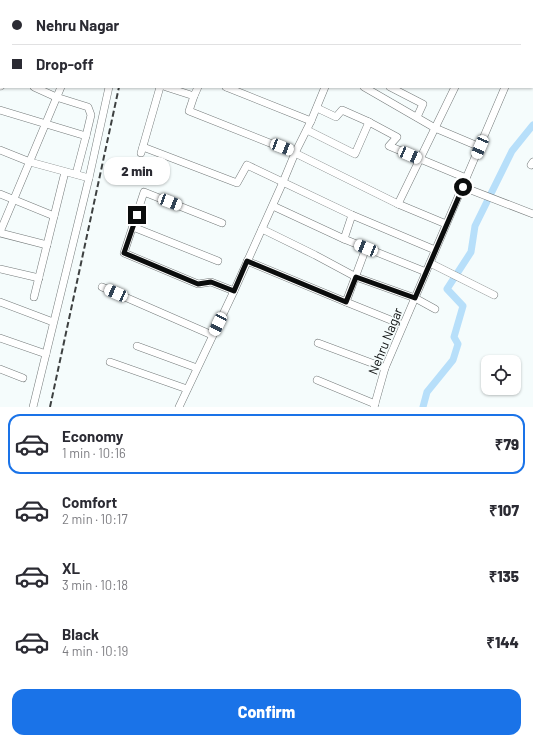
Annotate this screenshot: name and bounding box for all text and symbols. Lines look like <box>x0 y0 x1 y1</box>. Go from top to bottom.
text: Nehru Nagar <box>36 16 119 34</box>
text: Drop-off <box>36 55 94 73</box>
car <box>470 134 490 160</box>
car <box>269 137 295 157</box>
car <box>397 145 423 165</box>
callout: 2 min <box>104 157 170 185</box>
text: 2 min <box>121 163 153 179</box>
route start <box>454 178 472 196</box>
car <box>157 192 183 212</box>
route end <box>128 206 146 224</box>
car <box>353 238 379 258</box>
car <box>103 283 129 303</box>
street label: Nehru Nagar <box>364 305 406 377</box>
car <box>207 311 229 337</box>
map controls <box>481 355 521 395</box>
button: locate <box>481 355 521 395</box>
icon: car <box>14 426 50 462</box>
text: Economy <box>62 427 123 445</box>
text: ₹79 <box>495 435 519 453</box>
text: 1 min · 10:16 <box>62 445 126 461</box>
icon: car <box>14 492 50 528</box>
text: Comfort <box>62 493 117 511</box>
text: ₹107 <box>489 501 519 519</box>
text: 2 min · 10:17 <box>62 511 128 527</box>
icon: car <box>14 558 50 594</box>
text: XL <box>62 559 80 577</box>
text: ₹135 <box>489 567 519 585</box>
text: 3 min · 10:18 <box>62 577 128 593</box>
icon: car <box>14 624 50 660</box>
text: Black <box>62 625 99 643</box>
text: ₹144 <box>486 633 519 651</box>
text: 4 min · 10:19 <box>62 643 128 659</box>
button: Confirm <box>12 689 521 735</box>

